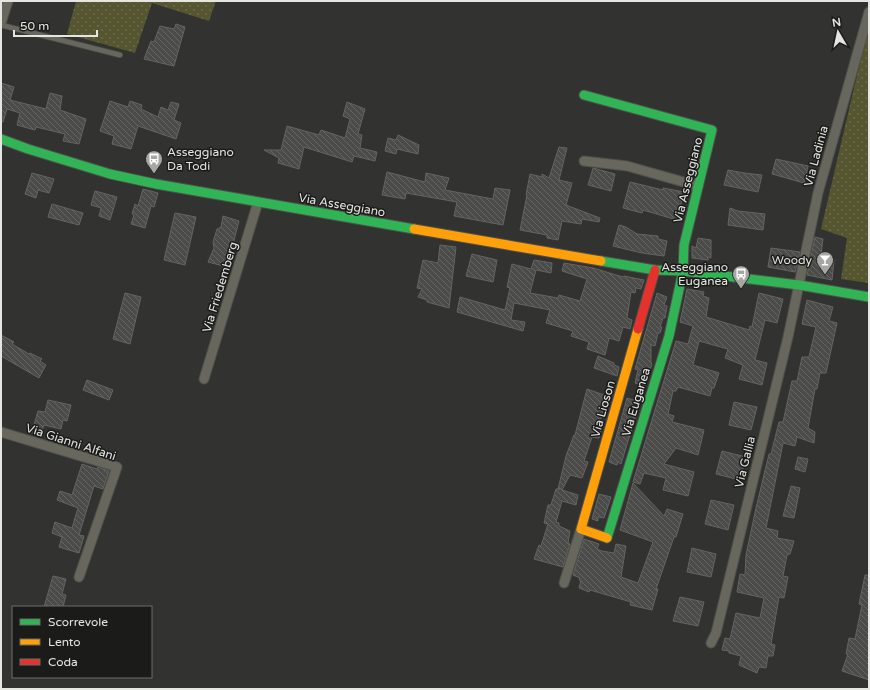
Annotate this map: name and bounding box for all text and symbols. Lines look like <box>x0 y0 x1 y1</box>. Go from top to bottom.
scale bar <box>14 12 97 38</box>
north arrow <box>818 12 858 52</box>
text: N <box>831 16 842 30</box>
text: 50 m <box>20 19 49 33</box>
street label: Via Ladinia <box>801 124 831 188</box>
street label: Via Asseggiano <box>671 136 705 224</box>
place label: Asseggiano Da Todi <box>167 145 234 173</box>
bus stop icon: Asseggiano Da Todi <box>144 149 164 174</box>
street label: Via Asseggiano <box>298 190 386 220</box>
street label: Via Friedemberg <box>200 240 240 334</box>
bar icon: Woody <box>815 250 835 275</box>
place label: Woody <box>772 253 813 267</box>
place label: Asseggiano Euganea <box>661 260 728 288</box>
bus stop icon: Asseggiano Euganea <box>731 264 751 289</box>
street label: Via Euganea <box>619 366 653 438</box>
street label: Via Lioson <box>588 379 618 439</box>
street label: Via Gianni Alfani <box>24 421 118 463</box>
street label: Via Gallia <box>732 435 758 489</box>
legend <box>12 606 152 678</box>
text: Scorrevole <box>48 615 108 629</box>
text: Lento <box>48 635 81 649</box>
text: Coda <box>48 655 78 669</box>

